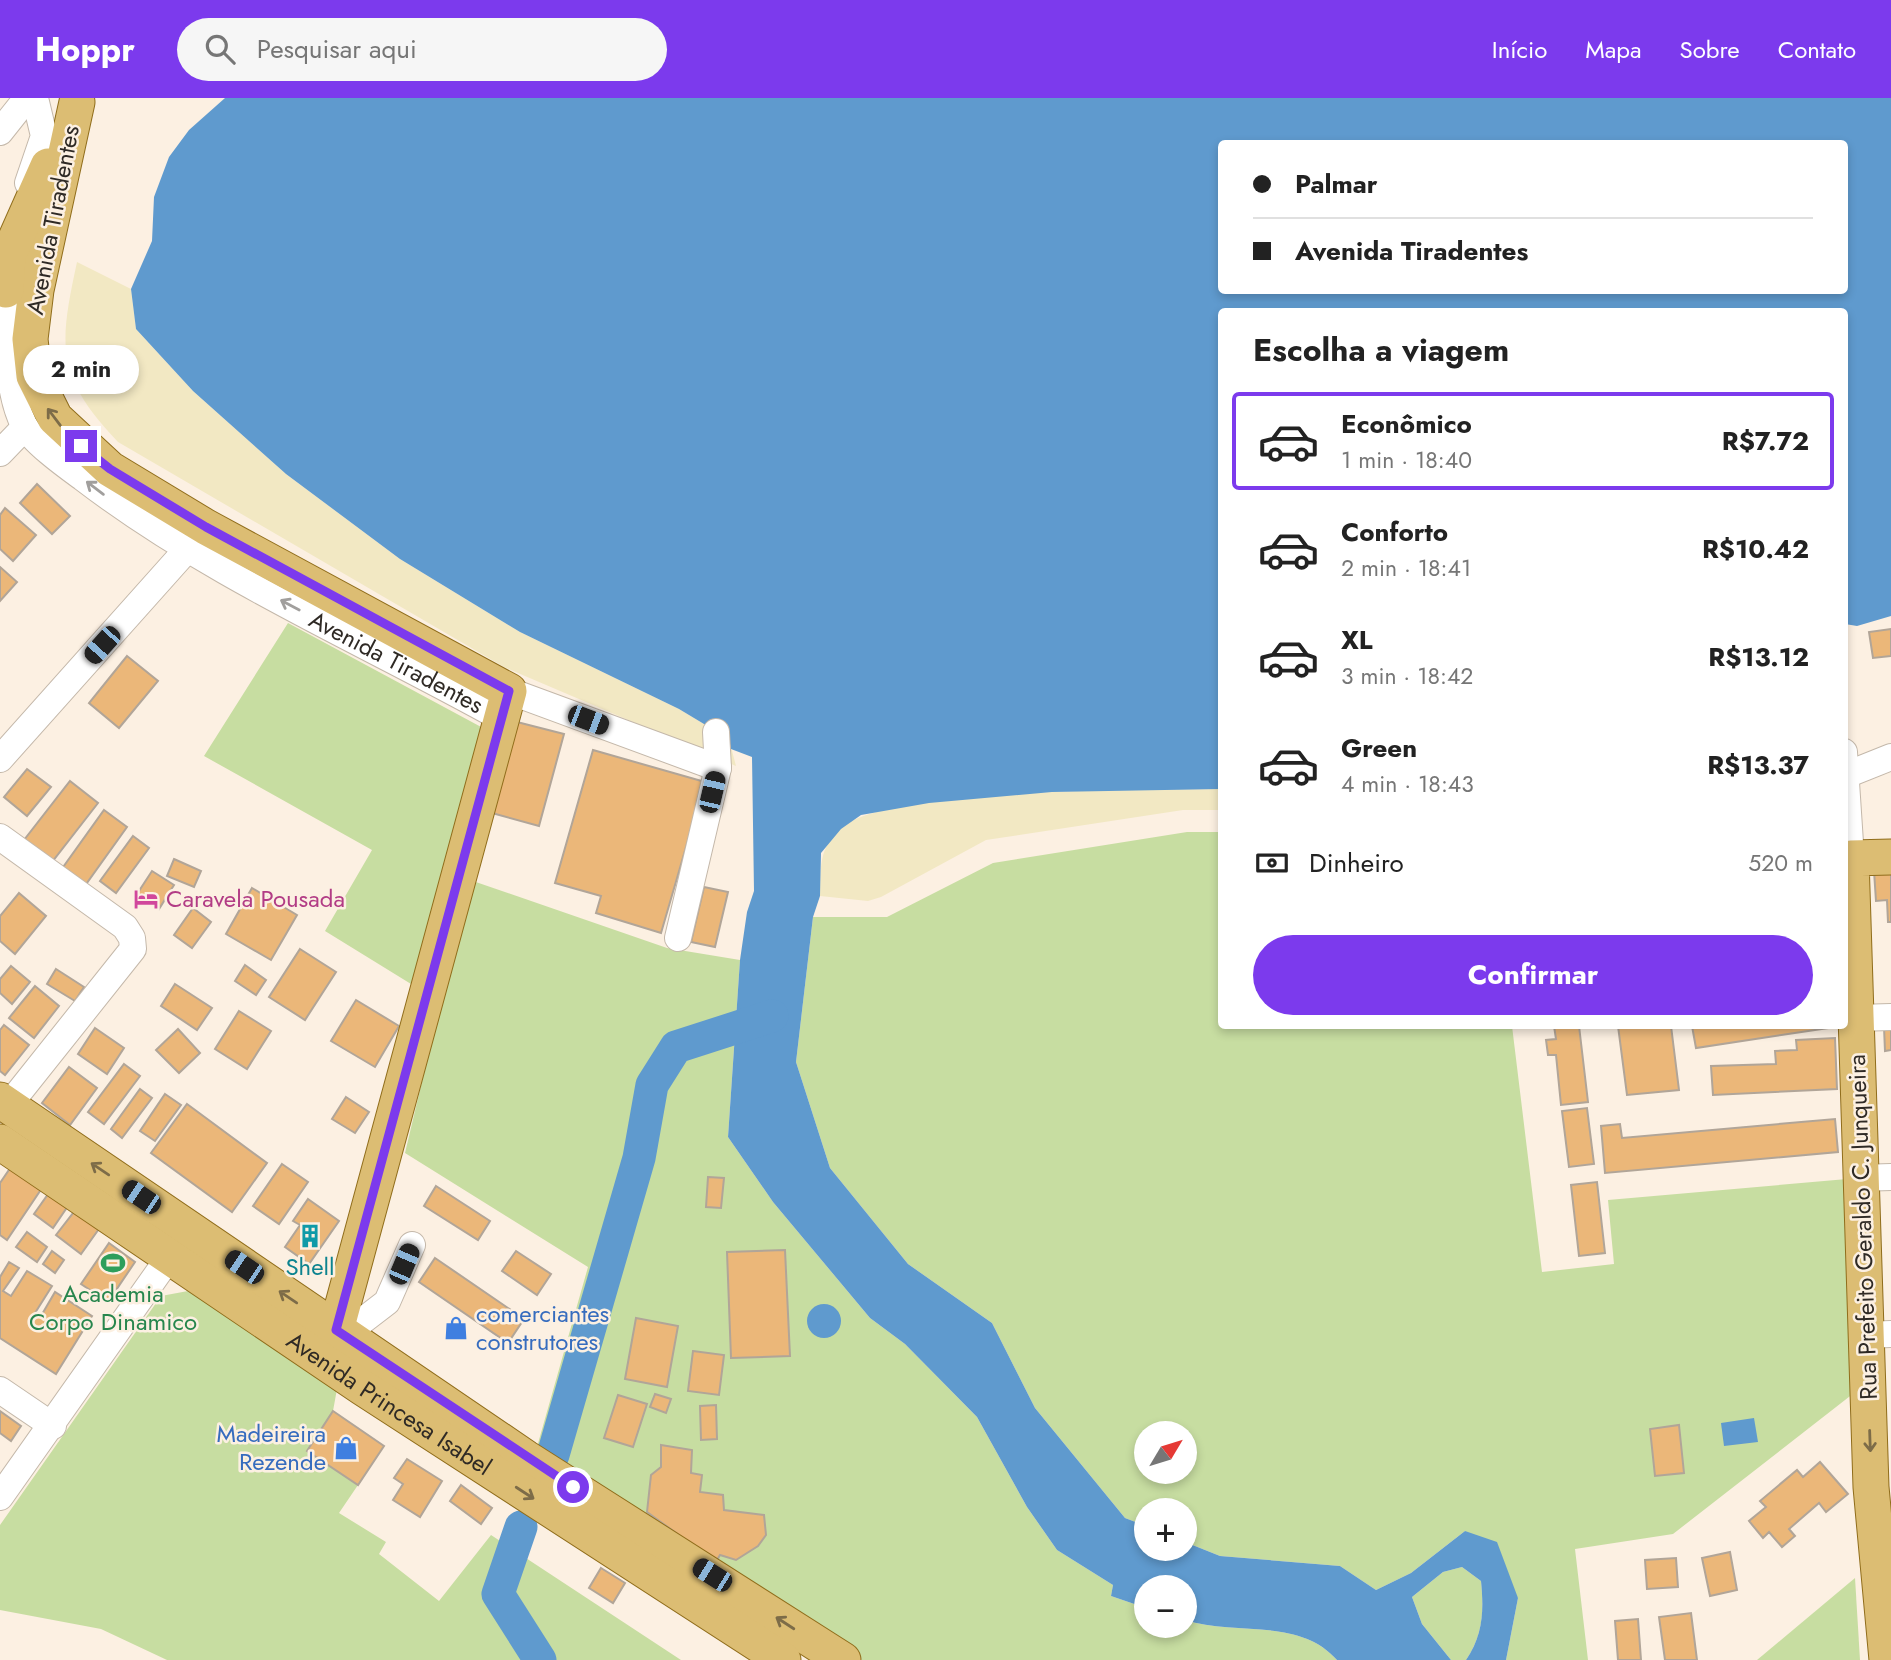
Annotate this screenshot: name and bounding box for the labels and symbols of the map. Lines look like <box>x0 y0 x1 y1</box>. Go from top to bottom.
street label: Avenida Tiradentes <box>17 122 88 318</box>
callout: 2 min <box>23 344 139 394</box>
one-way arrow <box>47 408 62 426</box>
route end <box>65 430 97 462</box>
one-way arrow <box>87 480 105 495</box>
one-way arrow <box>280 598 301 611</box>
street label: Avenida Tiradentes <box>303 602 490 722</box>
car <box>81 622 124 668</box>
car <box>565 703 612 737</box>
car <box>698 769 727 815</box>
place label: Caravela Pousada <box>166 881 345 916</box>
hotel icon: Caravela Pousada <box>132 885 160 913</box>
street label: Rua Prefeito Geraldo C. Junqueira <box>1839 1054 1886 1400</box>
one-way arrow <box>91 1161 110 1176</box>
car <box>118 1177 165 1217</box>
building icon: Shell <box>296 1222 324 1250</box>
car <box>387 1241 422 1287</box>
car <box>221 1247 268 1287</box>
sports icon: Academia Corpo Dinamico <box>99 1249 127 1277</box>
place label: Shell <box>285 1249 335 1284</box>
place label: Academia Corpo Dinamico <box>29 1276 197 1339</box>
one-way arrow <box>279 1290 298 1304</box>
place label: comerciantes construtores <box>476 1296 609 1359</box>
shop icon: comerciantes construtores <box>442 1314 470 1342</box>
street label: Avenida Princesa Isabel <box>280 1323 499 1484</box>
place label: Madeireira Rezende <box>216 1416 326 1479</box>
north arrow <box>1134 1421 1197 1484</box>
one-way arrow <box>1863 1429 1876 1452</box>
shop icon: Madeireira Rezende <box>332 1434 360 1462</box>
route start <box>557 1471 589 1503</box>
one-way arrow <box>515 1486 534 1501</box>
car <box>689 1555 736 1595</box>
one-way arrow <box>776 1615 796 1629</box>

